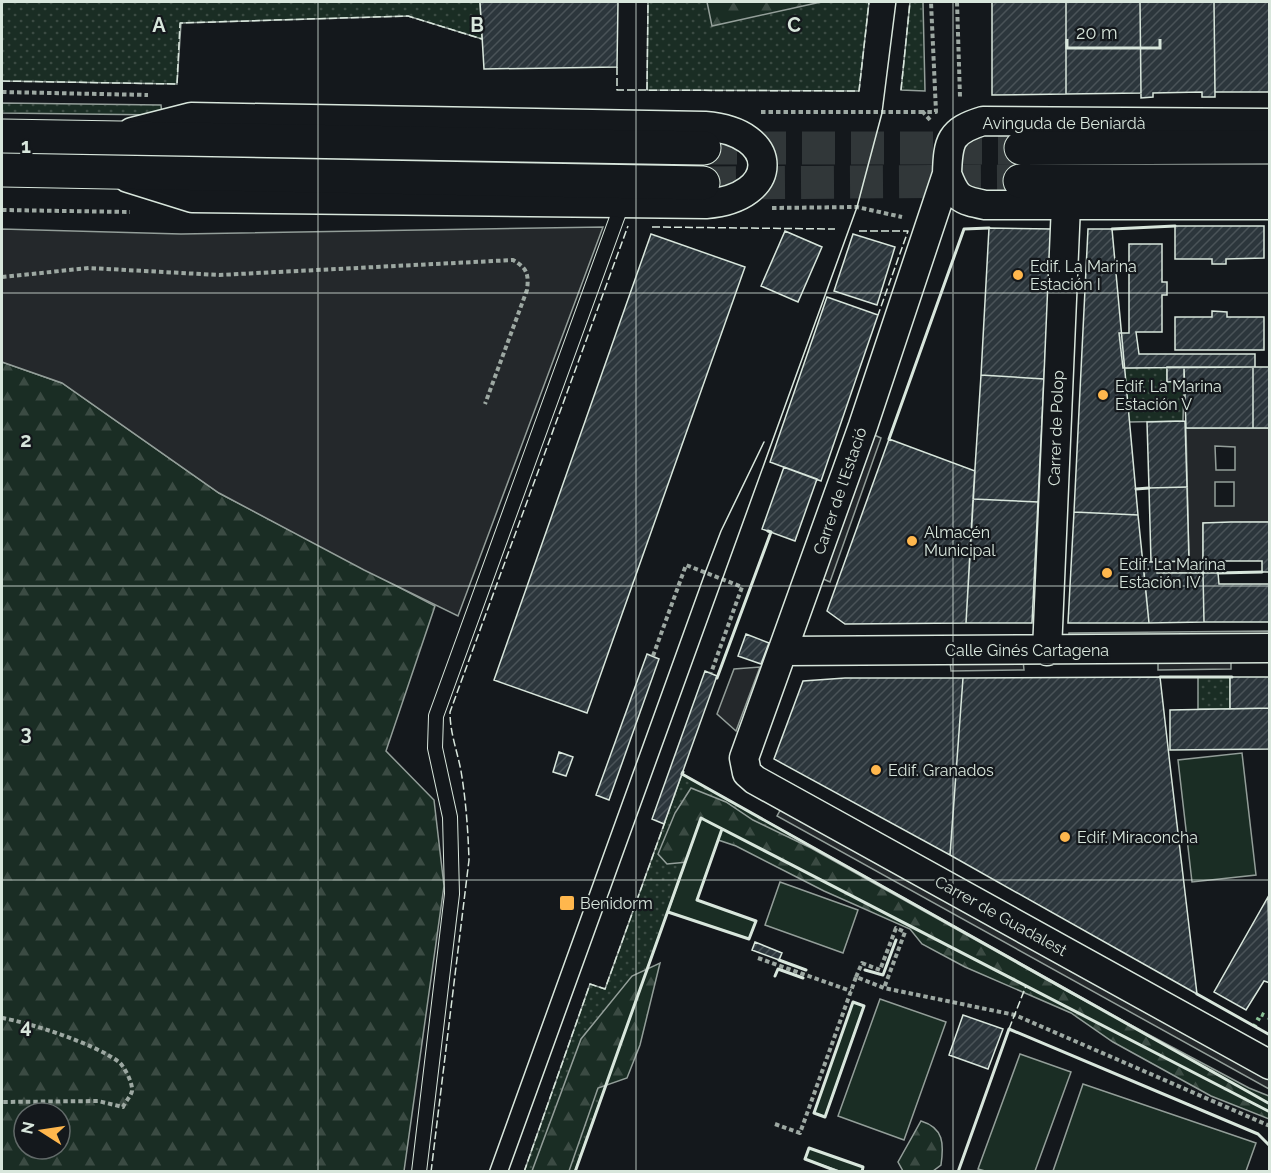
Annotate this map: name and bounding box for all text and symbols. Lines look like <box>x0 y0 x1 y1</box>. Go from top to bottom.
scale bar <box>1067 12 1160 50</box>
text: A <box>152 13 166 37</box>
text: B <box>470 13 484 37</box>
text: C <box>787 13 801 37</box>
text: 20 m <box>1076 22 1118 43</box>
street label: Avinguda de Beniardà <box>983 114 1145 133</box>
text: 1 <box>21 134 31 158</box>
place label: Edif. La Marina Estación I <box>1030 257 1137 294</box>
marker: Edif. La Marina Estación I <box>1011 268 1025 282</box>
street label: Carrer de Polop <box>1044 370 1068 486</box>
place label: Edif. La Marina Estación V <box>1115 377 1222 414</box>
marker: Edif. La Marina Estación V <box>1096 388 1110 402</box>
street label: Carrer de l'Estació <box>809 425 871 557</box>
text: 2 <box>20 428 32 452</box>
place label: Almacén Municipal <box>924 523 996 560</box>
marker: Almacén Municipal <box>905 534 919 548</box>
place label: Edif. La Marina Estación IV <box>1119 555 1226 592</box>
marker: Edif. La Marina Estación IV <box>1100 566 1114 580</box>
street label: Calle Ginés Cartagena <box>945 641 1109 660</box>
text: 3 <box>20 721 32 745</box>
place label: Edif. Granados <box>888 761 994 780</box>
marker: Edif. Granados <box>869 763 883 777</box>
place label: Edif. Miraconcha <box>1077 828 1198 847</box>
marker: Edif. Miraconcha <box>1058 830 1072 844</box>
street label: Carrer de Guadalest <box>932 872 1071 960</box>
marker: Benidorm <box>558 894 576 912</box>
place label: Benidorm <box>580 894 653 913</box>
text: 4 <box>20 1014 32 1038</box>
north arrow <box>12 1101 72 1161</box>
text: N <box>17 1120 38 1136</box>

